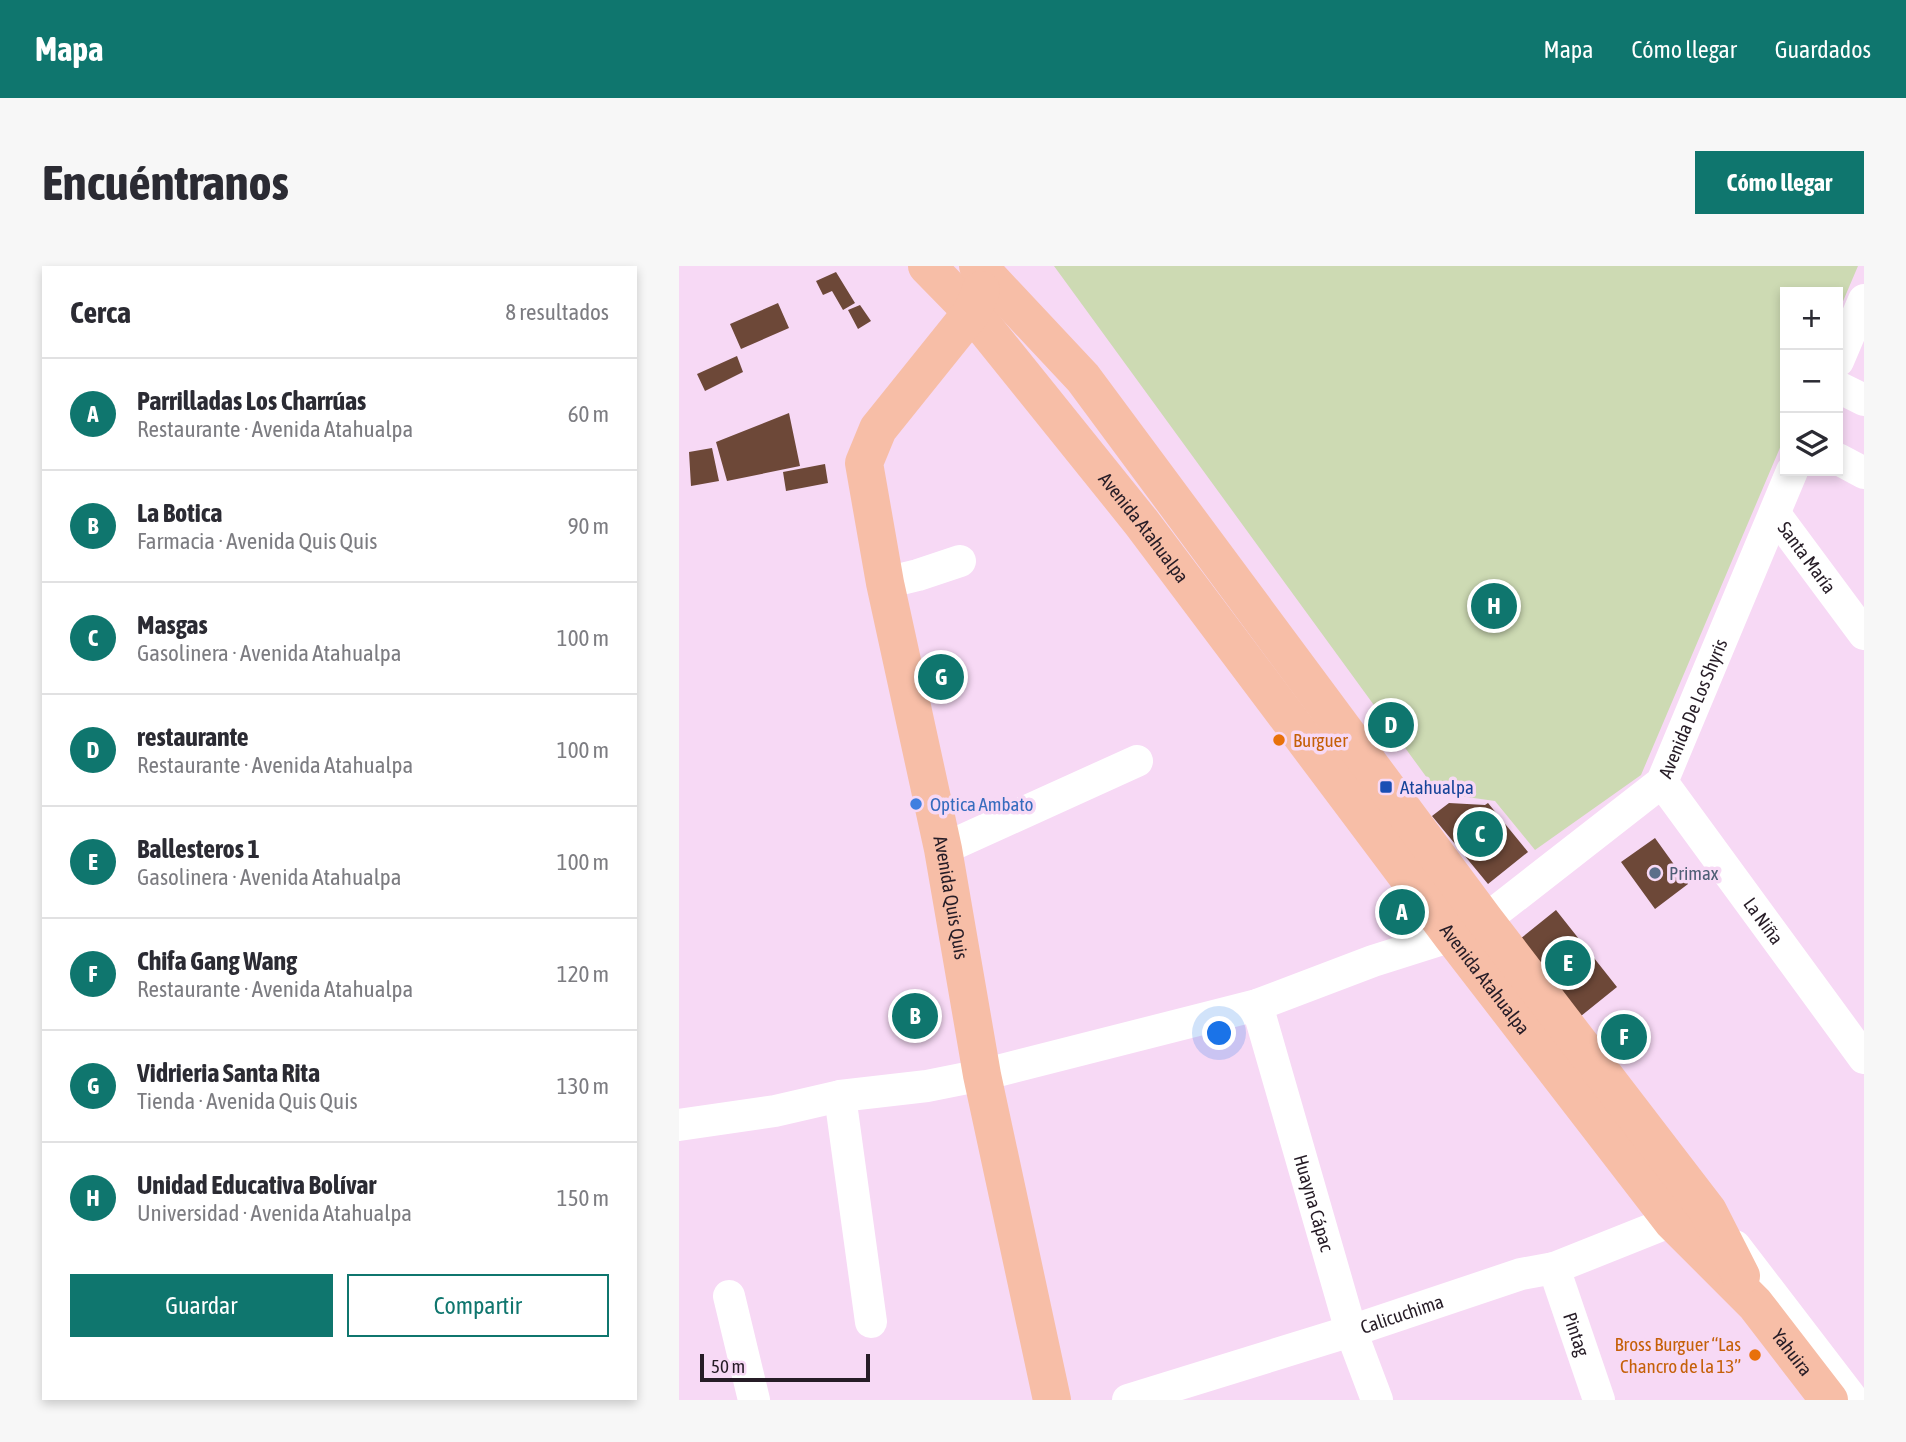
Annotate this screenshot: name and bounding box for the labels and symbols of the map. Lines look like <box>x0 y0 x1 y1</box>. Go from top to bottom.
street label: Avenida Atahualpa <box>1094 468 1194 587</box>
street label: Santa María <box>1773 517 1841 597</box>
pin: H <box>1471 580 1517 632</box>
street label: Avenida De Los Shyris <box>1654 635 1732 781</box>
pin: G <box>918 651 964 703</box>
pin: D <box>1368 699 1414 751</box>
place label: Burguer <box>1293 729 1348 751</box>
marker: Burguer <box>1271 732 1287 748</box>
place label: Atahualpa <box>1400 776 1474 798</box>
marker: Atahualpa <box>1378 779 1394 795</box>
place label: Optica Ambato <box>930 793 1034 815</box>
marker: Optica Ambato <box>908 796 924 812</box>
pin: C <box>1457 808 1503 860</box>
street label: Avenida Quis Quis <box>929 834 973 961</box>
place label: Primax <box>1669 862 1719 884</box>
marker: Primax <box>1647 865 1663 881</box>
pin: A <box>1379 886 1425 938</box>
street label: La Niña <box>1739 893 1788 948</box>
street label: Avenida Atahualpa <box>1436 919 1535 1039</box>
pin: E <box>1545 937 1591 989</box>
pin: B <box>892 990 938 1042</box>
pin: F <box>1601 1011 1647 1063</box>
your location <box>1202 1016 1236 1050</box>
street label: Huayna Cápac <box>1290 1152 1339 1255</box>
street label: Calicuchima <box>1357 1290 1446 1338</box>
street label: Pintag <box>1559 1309 1595 1360</box>
street label: Yahuira <box>1767 1324 1817 1380</box>
place label: Bross Burguer “Las Chancro de la 13” <box>1615 1333 1741 1377</box>
marker: Bross Burguer “Las Chancro de la 13” <box>1747 1347 1763 1363</box>
scale bar <box>700 1351 870 1383</box>

